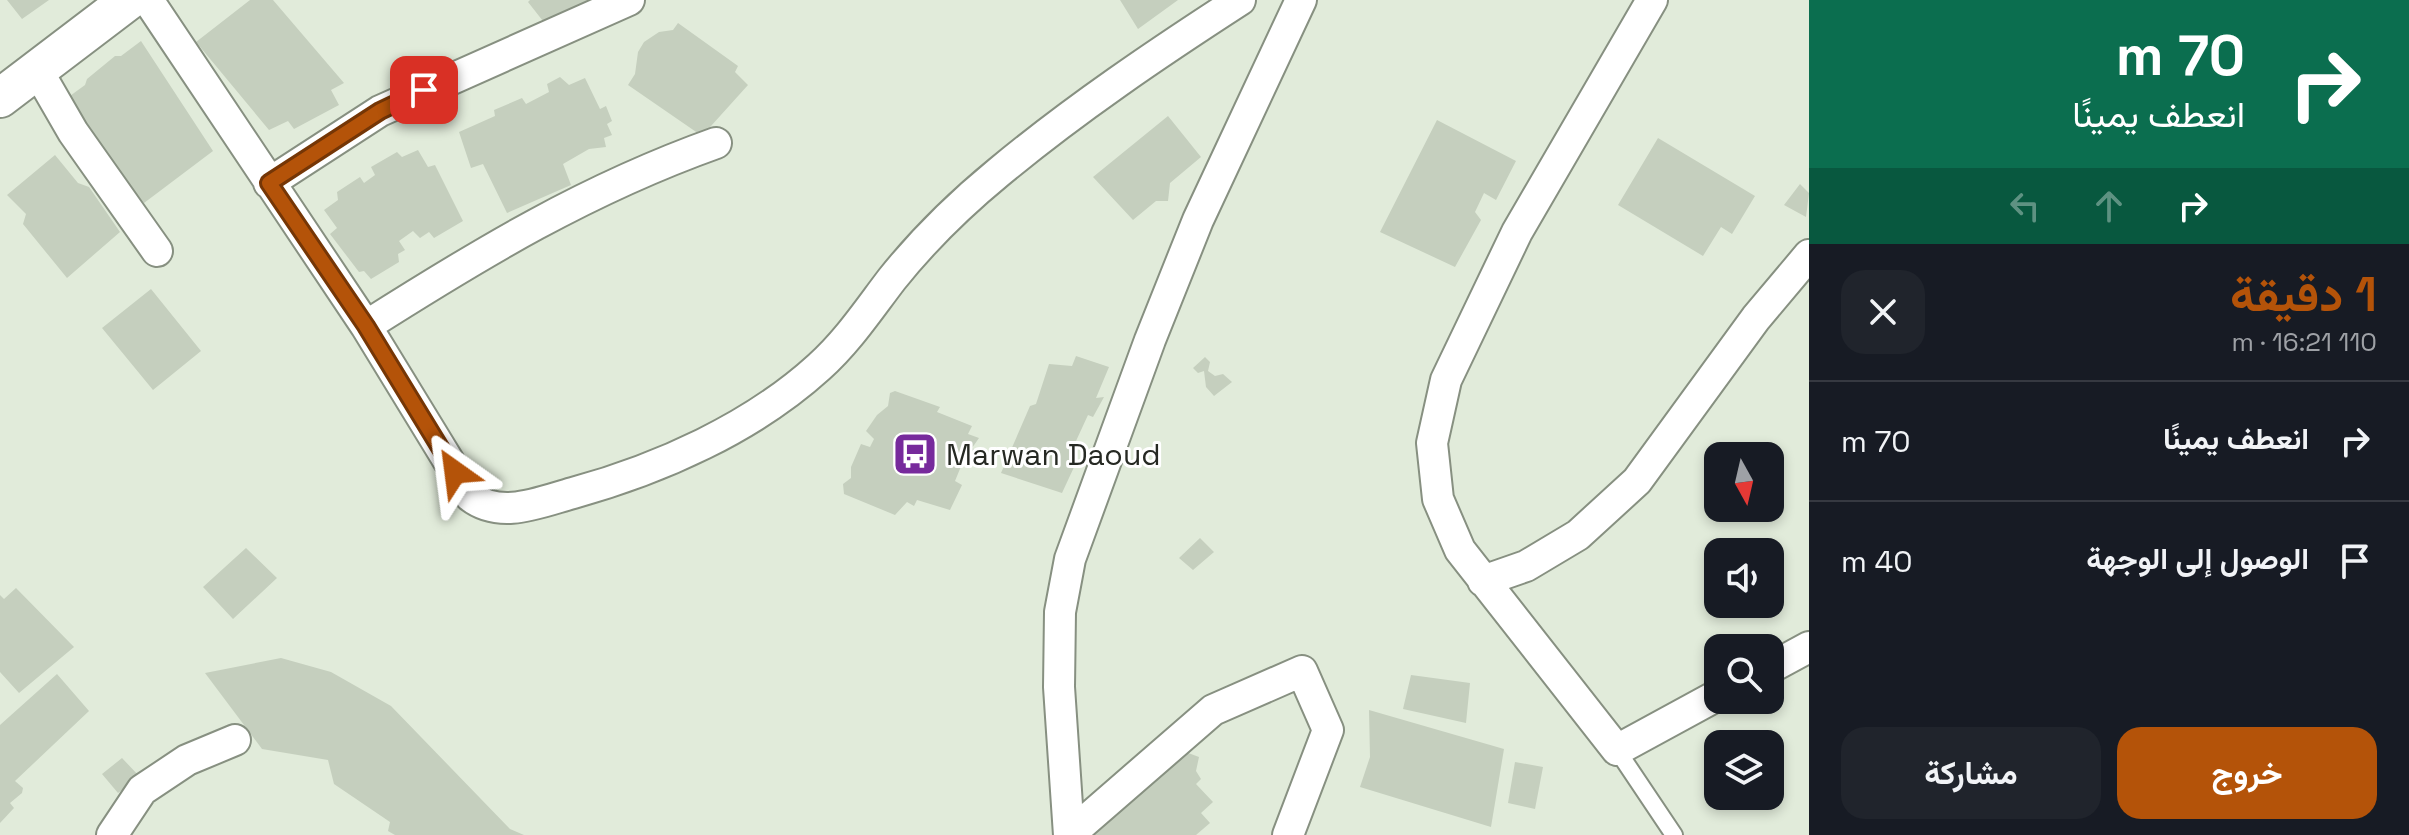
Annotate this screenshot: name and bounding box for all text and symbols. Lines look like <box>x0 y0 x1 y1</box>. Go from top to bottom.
text: 70 m <box>2116 20 2245 91</box>
icon: right <box>2273 32 2377 136</box>
pin <box>390 56 458 124</box>
icon: arrive <box>402 68 446 112</box>
text: انعطف يمينًا <box>2072 92 2245 138</box>
icon: left <box>2003 184 2047 228</box>
icon: ahead <box>2087 184 2131 228</box>
icon: right <box>2171 184 2215 228</box>
text: 1 دقيقة <box>2230 264 2377 325</box>
button: close <box>1841 270 1925 354</box>
text: 110 m · 16:21 <box>2231 325 2377 359</box>
text: انعطف يمينًا <box>2163 419 2309 458</box>
icon: right <box>2333 419 2377 463</box>
text: 70 m <box>1841 422 1910 461</box>
position arrow <box>413 430 497 514</box>
bus stop icon: Marwan Daoud <box>891 430 939 478</box>
place label: Marwan Daoud <box>946 435 1161 474</box>
north arrow <box>1704 442 1784 522</box>
map controls <box>1704 442 1784 810</box>
button: sound <box>1704 538 1784 618</box>
text: الوصول إلى الوجهة <box>2086 539 2309 578</box>
icon: arrive <box>2333 539 2377 583</box>
text: 40 m <box>1841 542 1913 581</box>
button: search <box>1704 634 1784 714</box>
button: مشاركة <box>1841 727 2101 819</box>
button: خروج <box>2117 727 2377 819</box>
button: layers <box>1704 730 1784 810</box>

